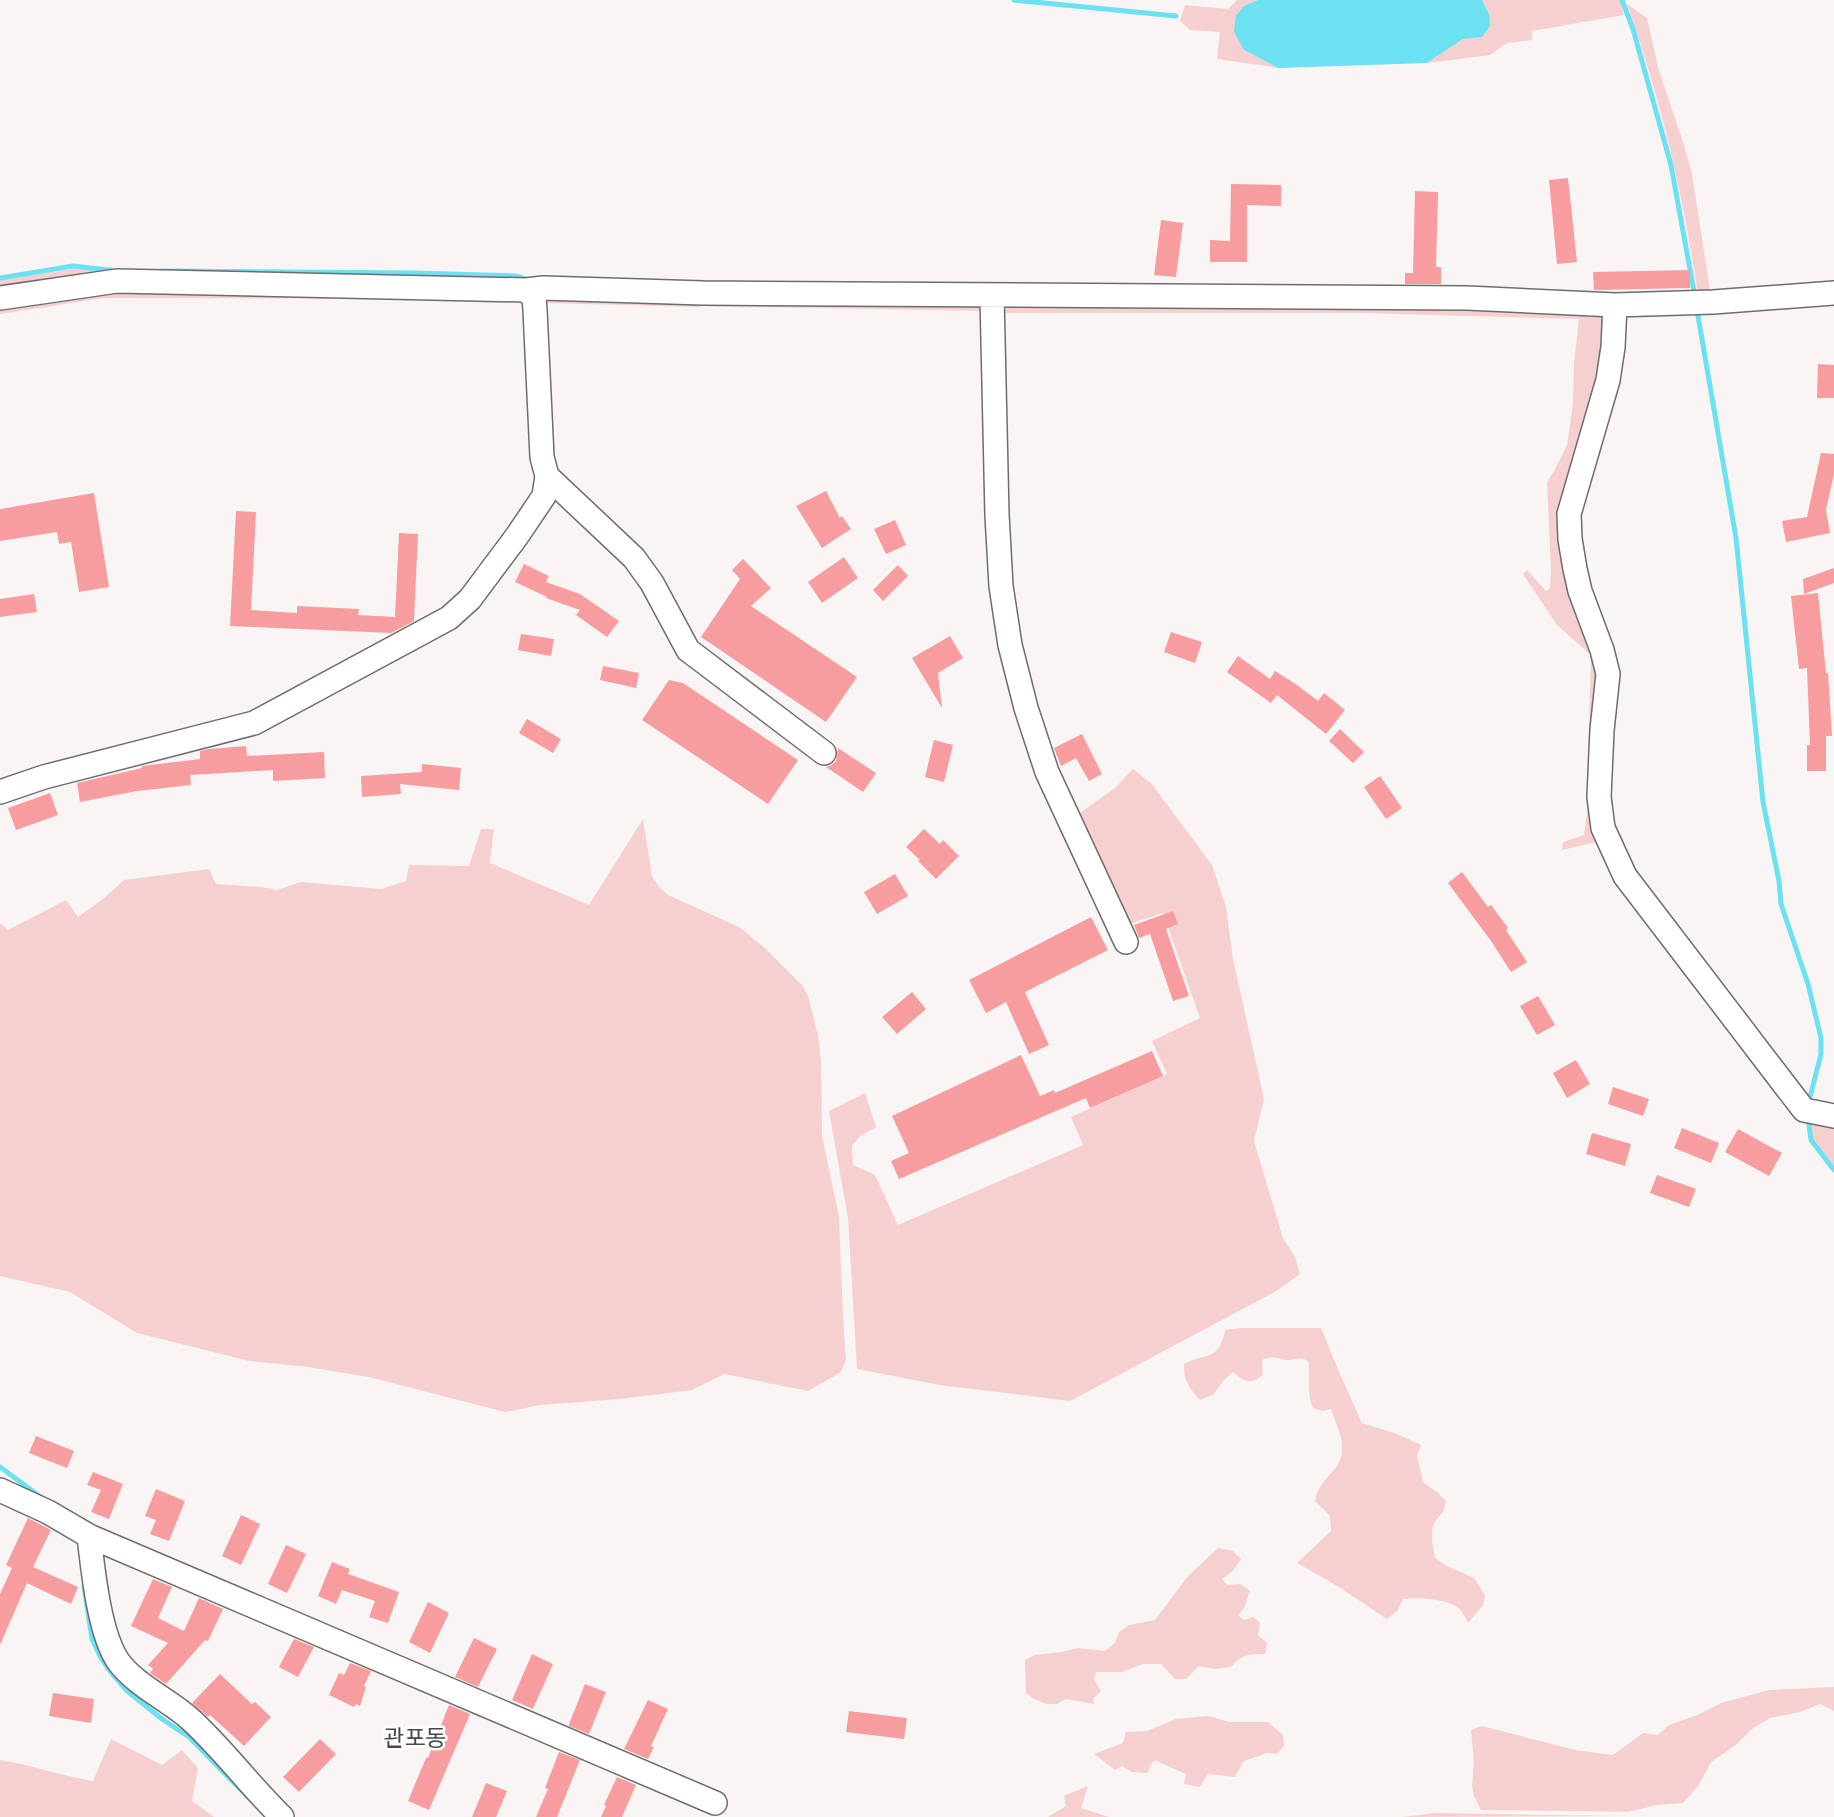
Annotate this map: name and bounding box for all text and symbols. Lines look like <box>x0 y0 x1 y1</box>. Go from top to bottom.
district label: 관포동 <box>383 1724 447 1752</box>

